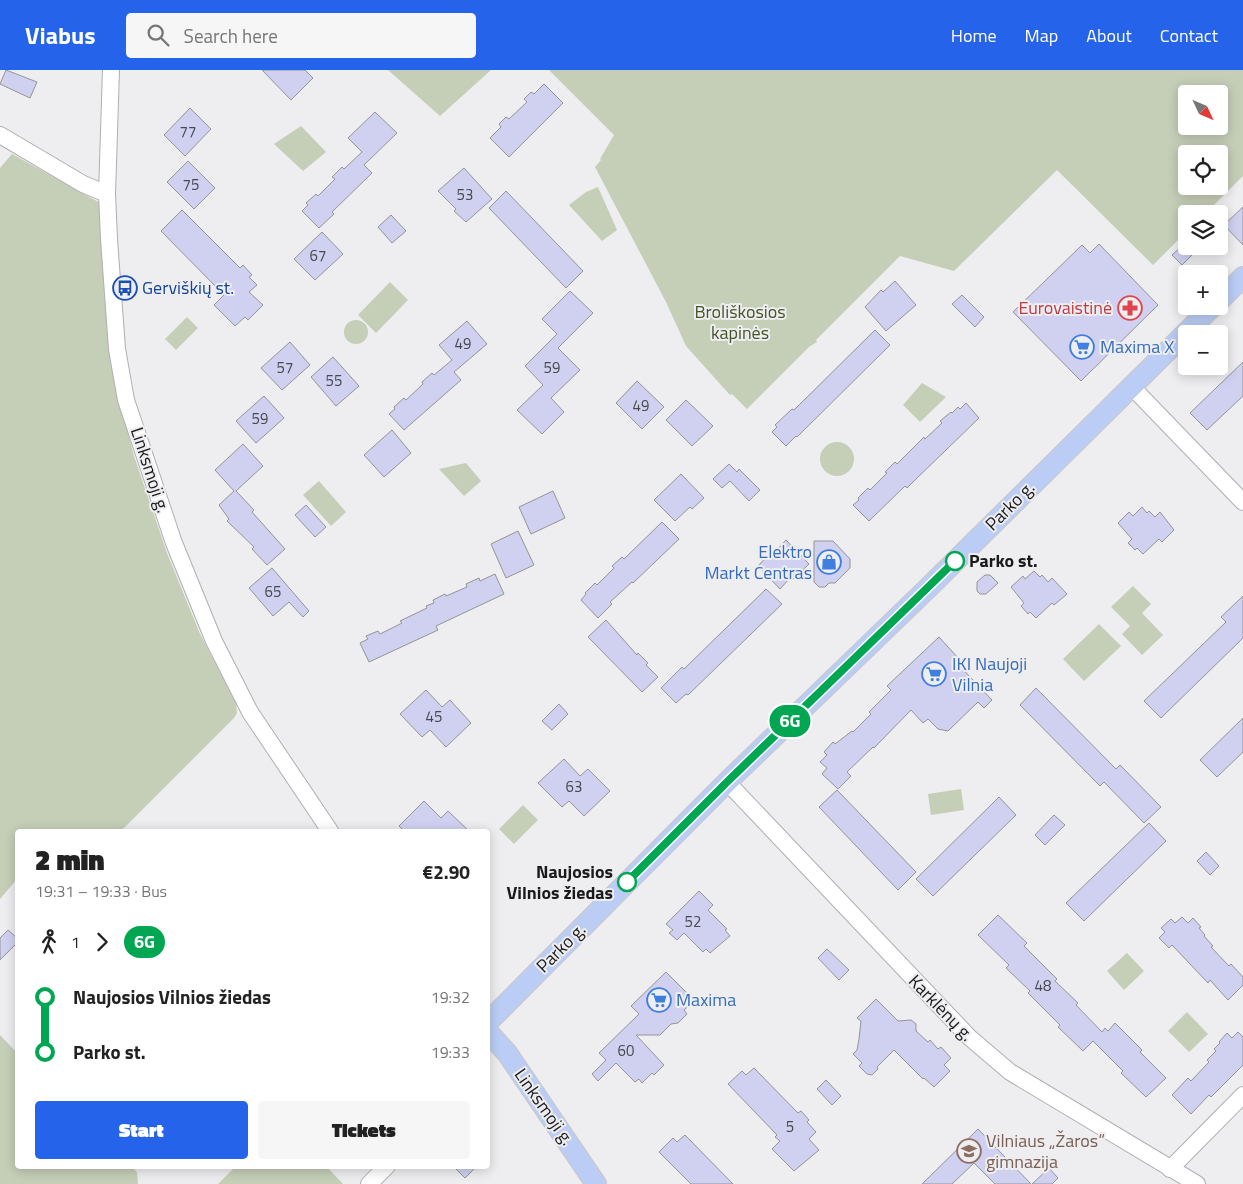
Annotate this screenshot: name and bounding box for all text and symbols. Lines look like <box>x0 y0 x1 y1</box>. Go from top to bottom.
search box <box>126 13 476 58</box>
text: Viabus <box>25 17 96 53</box>
icon: search <box>144 21 172 49</box>
text: Search here <box>184 21 278 50</box>
text: Home <box>951 22 997 49</box>
text: Map <box>1025 22 1058 49</box>
text: About <box>1086 22 1132 49</box>
text: Contact <box>1160 22 1218 49</box>
north arrow <box>1178 85 1228 135</box>
map controls <box>1178 85 1228 375</box>
house number: 77 <box>180 120 196 143</box>
button: locate <box>1178 145 1228 195</box>
house number: 75 <box>183 173 199 196</box>
house number: 53 <box>457 183 473 206</box>
button: layers <box>1178 205 1228 255</box>
house number: 67 <box>310 244 326 267</box>
button: + <box>1178 265 1228 315</box>
place label: Gerviškių st. <box>142 274 234 301</box>
bus stop icon: Gerviškių st. <box>112 275 138 301</box>
place label: Eurovaistinė <box>1018 294 1112 321</box>
pharmacy icon: Eurovaistinė <box>1117 295 1143 321</box>
park label: Broliškosios kapinės <box>694 298 786 346</box>
button: − <box>1178 325 1228 375</box>
house number: 49 <box>455 332 471 355</box>
place label: Maxima X <box>1100 333 1174 360</box>
supermarket icon: Maxima X <box>1069 334 1095 360</box>
house number: 57 <box>277 356 293 379</box>
house number: 59 <box>544 356 560 379</box>
house number: 55 <box>326 369 342 392</box>
house number: 49 <box>633 394 649 417</box>
house number: 59 <box>252 407 268 430</box>
street label: Linksmoji g. <box>124 423 177 516</box>
street label: Parko g. <box>979 475 1041 537</box>
place label: Elektro Markt Centras <box>704 538 812 586</box>
place label: Parko st. <box>969 547 1038 574</box>
shop icon: Elektro Markt Centras <box>816 549 842 575</box>
marker: Parko st. <box>945 551 965 571</box>
house number: 65 <box>265 580 281 603</box>
place label: IKI Naujoji Vilnia <box>952 650 1027 698</box>
supermarket icon: IKI Naujoji Vilnia <box>921 661 947 687</box>
house number: 45 <box>426 705 442 728</box>
line badge: 6G <box>768 705 812 737</box>
text: 6G <box>779 707 801 734</box>
house number: 63 <box>566 775 582 798</box>
text: 2 min <box>35 838 105 881</box>
text: €2.90 <box>423 857 470 886</box>
place label: Naujosios Vilnios žiedas <box>506 858 613 906</box>
marker: Naujosios Vilnios žiedas <box>617 872 637 892</box>
text: 19:31 – 19:33 · Bus <box>35 879 167 903</box>
house number: 52 <box>685 910 701 933</box>
street label: Parko g. <box>530 917 592 979</box>
icon: walk <box>35 928 63 956</box>
icon: forward <box>88 928 116 956</box>
text: 6G <box>134 928 155 955</box>
text: 1 <box>71 930 80 954</box>
street label: Karklėnų g. <box>903 968 980 1047</box>
house number: 48 <box>1035 974 1051 997</box>
text: Naujosios Vilnios žiedas <box>73 982 271 1011</box>
text: 19:32 <box>431 985 470 1009</box>
place label: Maxima <box>676 986 736 1013</box>
supermarket icon: Maxima <box>646 987 672 1013</box>
text: Parko st. <box>73 1037 146 1066</box>
house number: 60 <box>618 1039 634 1062</box>
text: 19:33 <box>431 1040 470 1064</box>
street label: Linksmoji g. <box>508 1063 581 1151</box>
button: Start <box>35 1101 248 1159</box>
button: Tickets <box>258 1101 470 1159</box>
house number: 5 <box>786 1115 794 1138</box>
place label: Vilniaus „Žaros“ gimnazija <box>986 1127 1105 1175</box>
school or university icon: Vilniaus „Žaros“ gimnazija <box>956 1138 982 1164</box>

